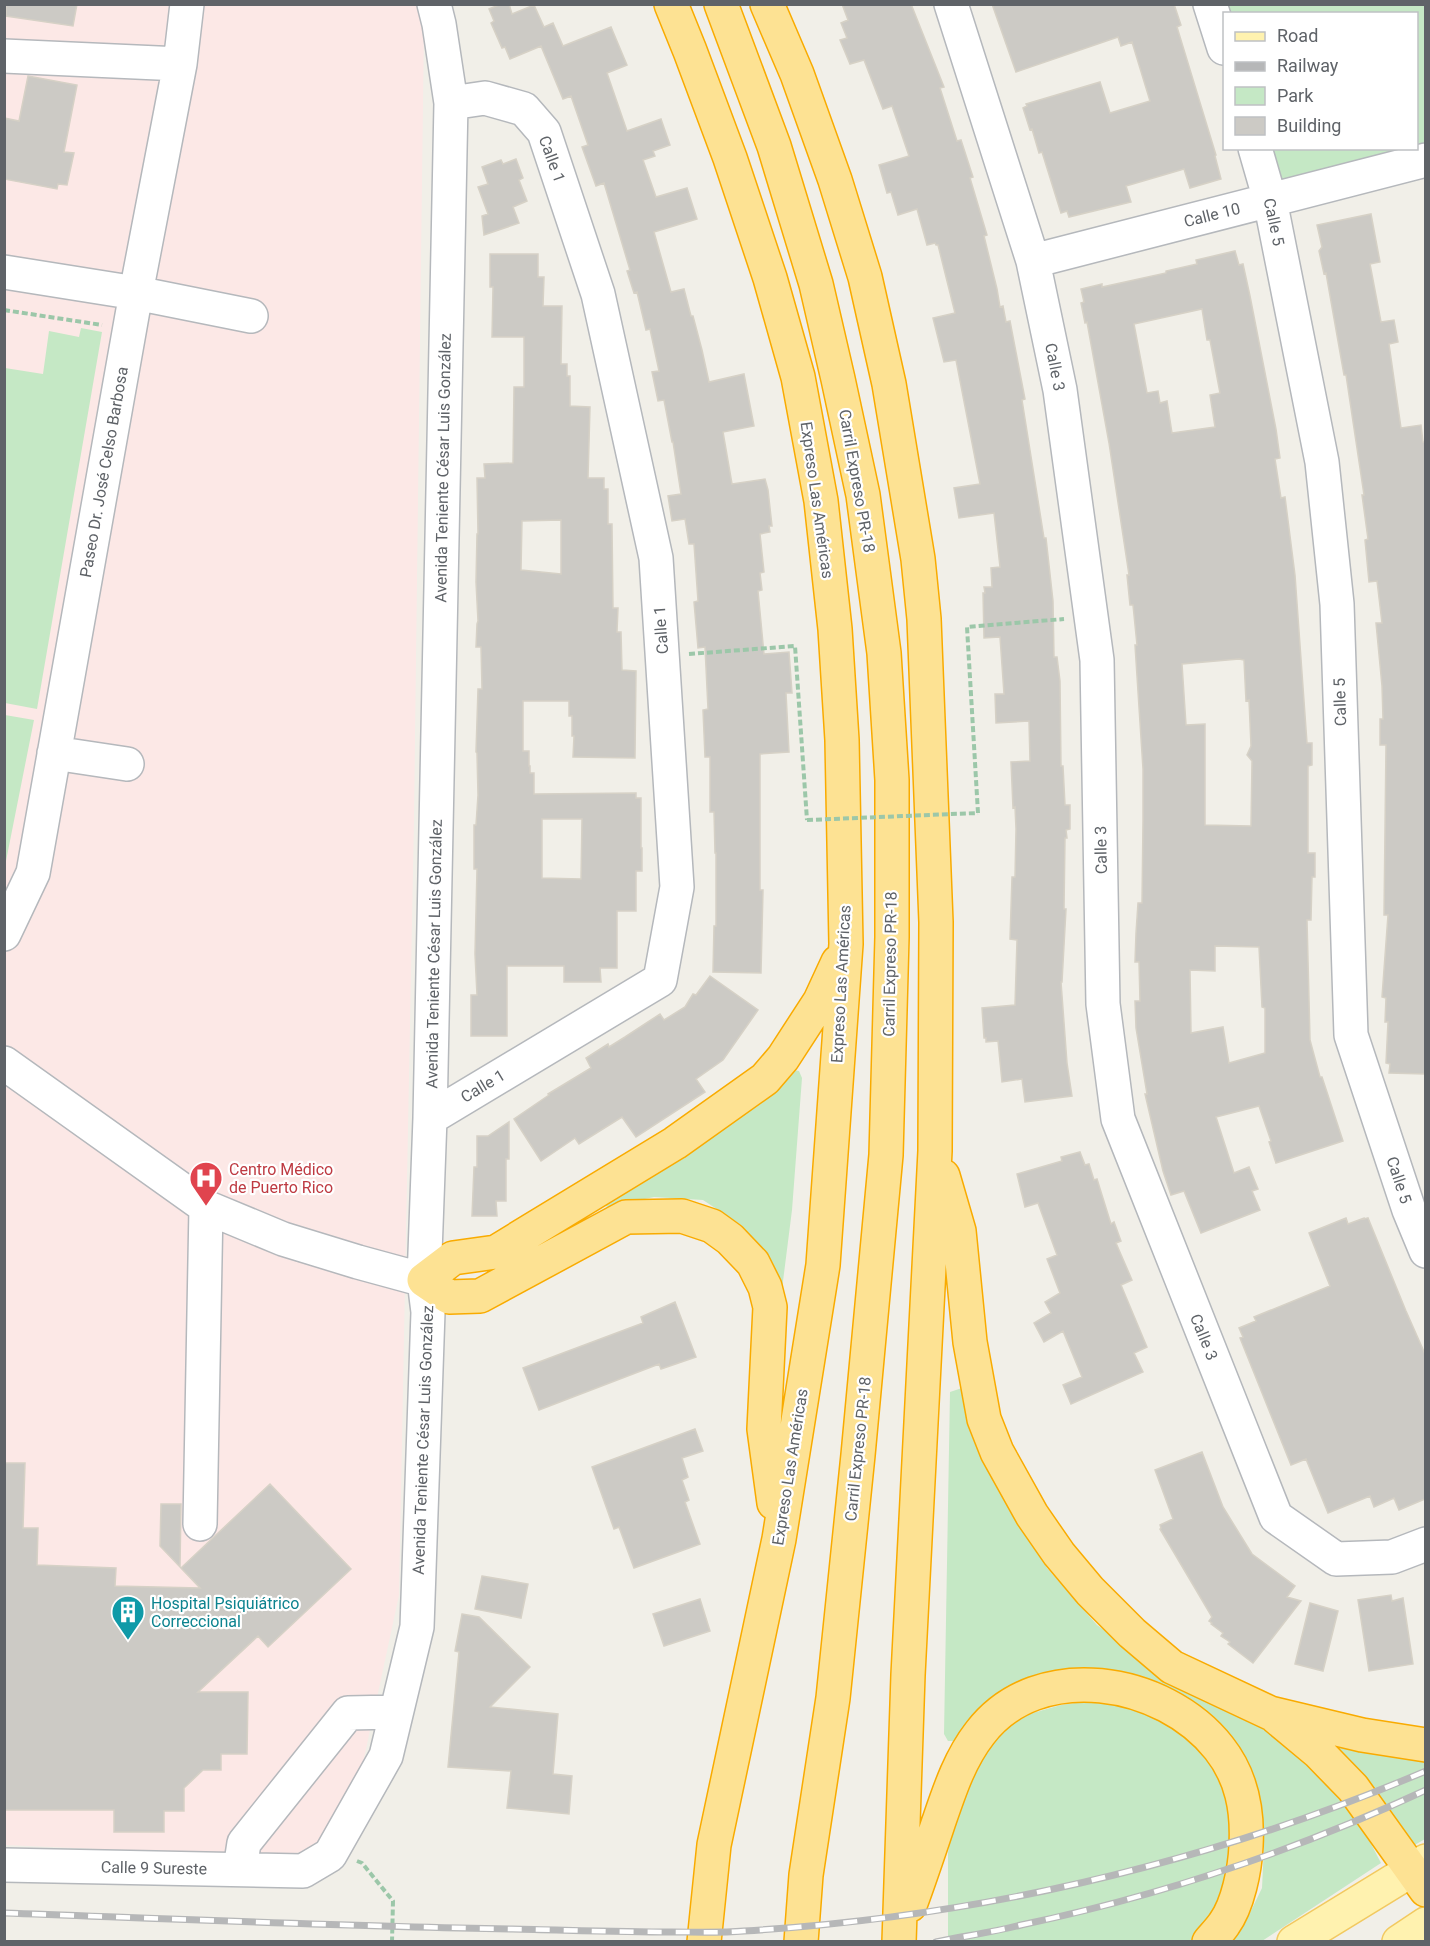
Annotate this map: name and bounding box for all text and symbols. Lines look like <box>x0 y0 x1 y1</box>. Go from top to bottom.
legend <box>1223 12 1418 150</box>
text: Road <box>1277 25 1318 46</box>
text: Railway <box>1277 55 1339 76</box>
text: Park <box>1277 85 1314 106</box>
text: Building <box>1277 115 1341 136</box>
street label: Calle 1 <box>535 133 569 185</box>
street label: Calle 5 <box>1260 196 1288 248</box>
street label: Calle 10 <box>1182 199 1242 231</box>
street label: Avenida Teniente César Luis González <box>431 333 455 603</box>
street label: Calle 3 <box>1041 341 1069 393</box>
street label: Paseo Dr. José Celso Barbosa <box>76 365 132 579</box>
street label: Carril Expreso PR-18 <box>835 408 879 554</box>
street label: Expreso Las Américas <box>797 420 837 580</box>
street label: Calle 1 <box>650 605 672 655</box>
street label: Calle 5 <box>1330 678 1350 726</box>
street label: Avenida Teniente César Luis González <box>422 819 446 1089</box>
street label: Calle 3 <box>1091 826 1111 874</box>
street label: Carril Expreso PR-18 <box>879 891 901 1037</box>
street label: Expreso Las Américas <box>827 904 855 1064</box>
street label: Calle 1 <box>457 1065 509 1107</box>
street label: Calle 5 <box>1382 1154 1416 1206</box>
hospital icon: Centro Médico de Puerto Rico <box>188 1160 224 1207</box>
place label: Centro Médico de Puerto Rico <box>229 1160 333 1197</box>
street label: Avenida Teniente César Luis González <box>409 1305 437 1575</box>
street label: Calle 3 <box>1186 1311 1222 1363</box>
street label: Carril Expreso PR-18 <box>841 1376 875 1522</box>
street label: Expreso Las Américas <box>768 1387 812 1547</box>
building icon: Hospital Psiquiátrico Correccional <box>110 1594 146 1641</box>
place label: Hospital Psiquiátrico Correccional <box>151 1594 299 1631</box>
street label: Calle 9 Sureste <box>101 1858 207 1878</box>

